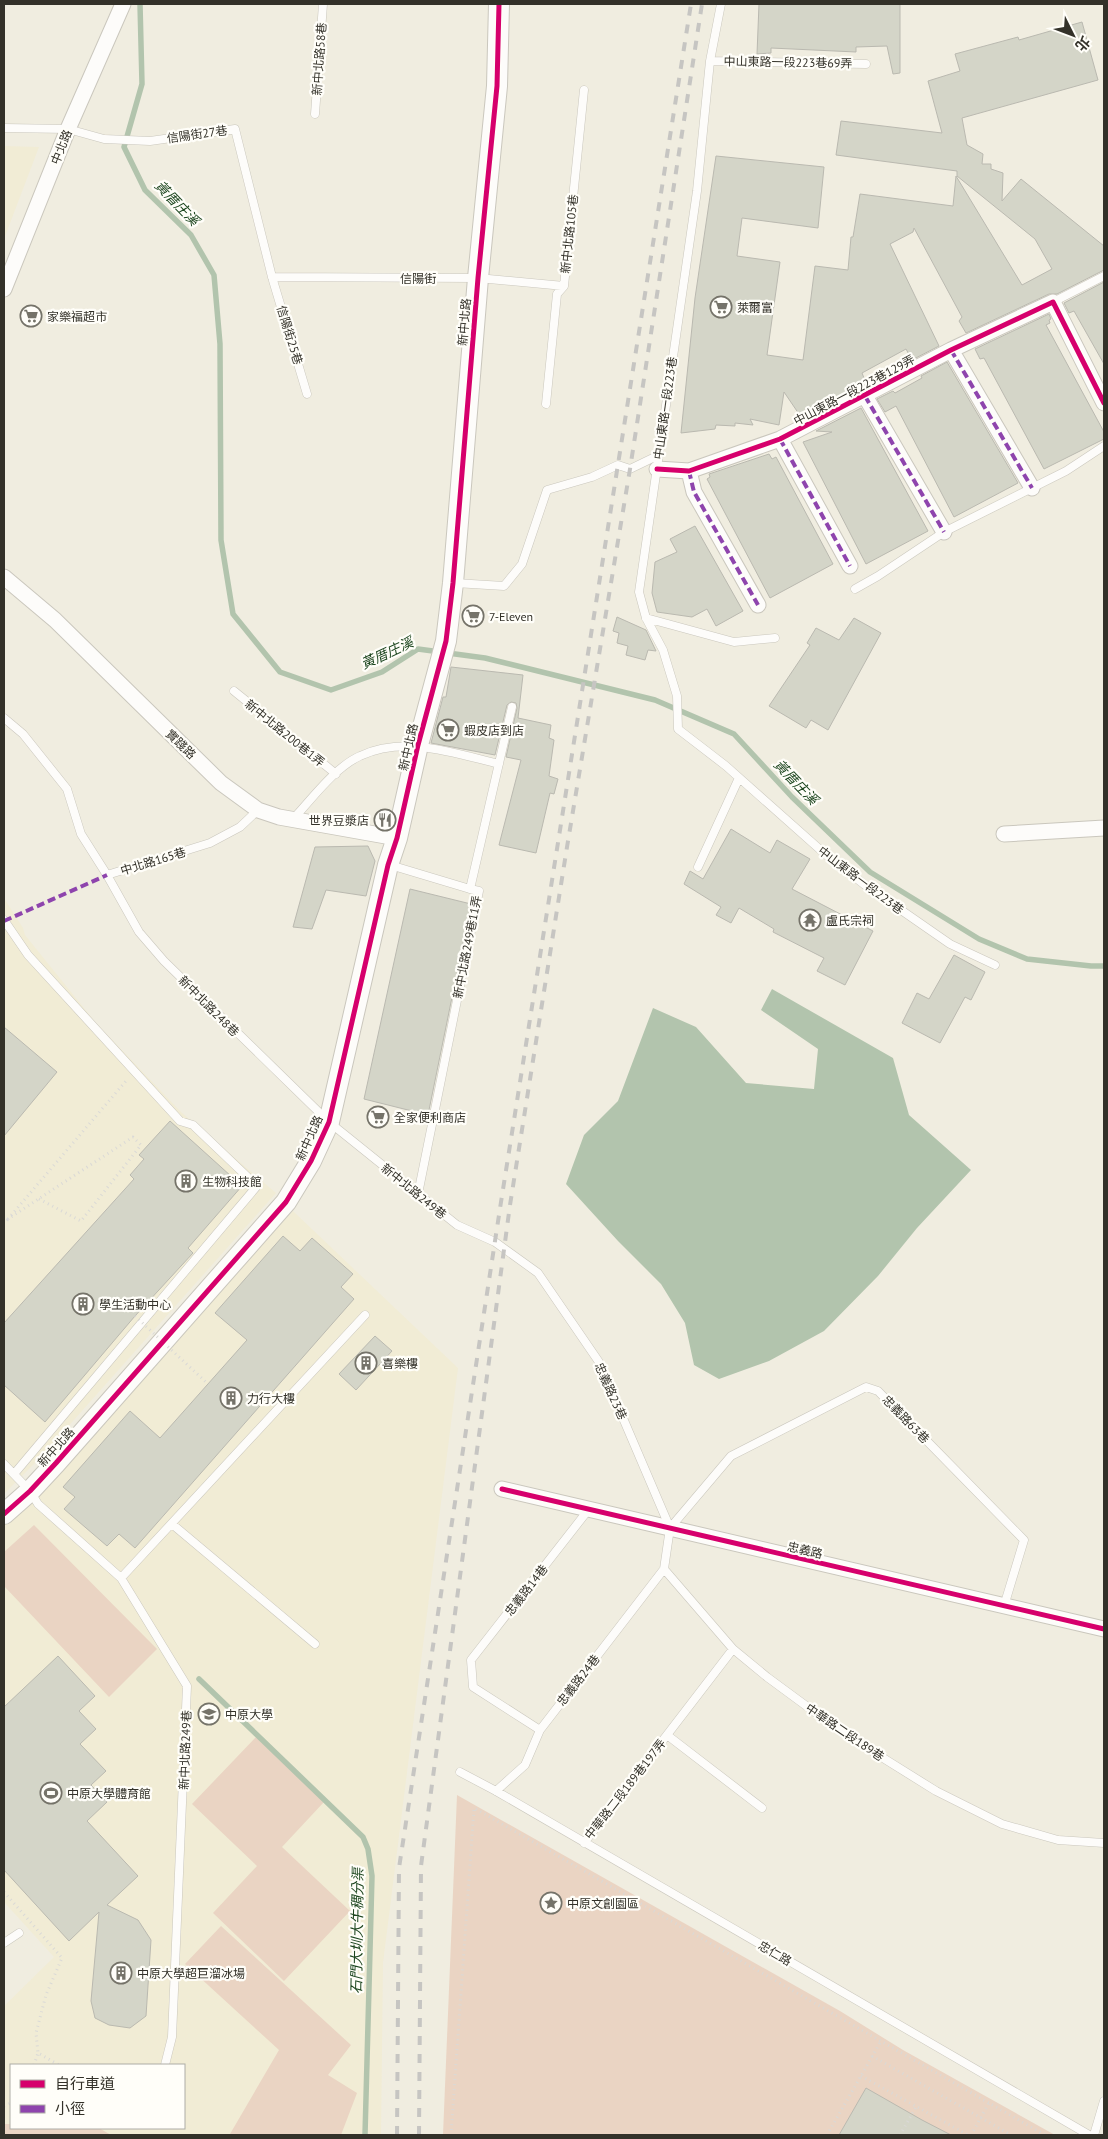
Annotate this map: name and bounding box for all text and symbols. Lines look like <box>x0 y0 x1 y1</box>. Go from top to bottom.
north arrow <box>1048 10 1098 60</box>
street label: 新中北路58巷 <box>309 22 329 96</box>
text: 北 <box>1071 32 1094 55</box>
street label: 中山東路一段223巷69弄 <box>724 53 852 71</box>
street label: 信陽街27巷 <box>166 122 228 146</box>
street label: 中北路 <box>47 127 75 167</box>
water label: 黃厝庄溪 <box>151 177 204 231</box>
street label: 新中北路105巷 <box>557 194 581 274</box>
street label: 信陽街 <box>400 271 436 286</box>
supermarket icon: 萊爾富 <box>709 295 733 319</box>
street label: 新中北路 <box>454 297 474 347</box>
place label: 萊爾富 <box>737 300 773 315</box>
supermarket icon: 家樂福超市 <box>19 304 43 328</box>
street label: 信陽街25巷 <box>274 304 306 366</box>
place label: 家樂福超市 <box>47 309 107 324</box>
street label: 中山東路一段223巷129弄 <box>791 352 917 428</box>
street label: 中山東路一段223巷 <box>650 356 680 460</box>
supermarket icon: 7-Eleven <box>461 604 485 628</box>
place label: 7-Eleven <box>489 609 533 624</box>
water label: 黃厝庄溪 <box>358 632 418 673</box>
street label: 新中北路200巷1弄 <box>242 696 328 770</box>
supermarket icon: 蝦皮店到店 <box>436 718 460 742</box>
street label: 新中北路 <box>395 722 421 772</box>
place label: 蝦皮店到店 <box>464 723 524 738</box>
street label: 實踐路 <box>163 726 199 762</box>
water label: 黃厝庄溪 <box>770 756 823 810</box>
restaurant icon: 世界豆漿店 <box>373 808 397 832</box>
place label: 世界豆漿店 <box>309 813 369 828</box>
street label: 中山東路一段223巷 <box>815 843 907 917</box>
street label: 中北路165巷 <box>118 844 188 878</box>
street label: 新中北路249巷11弄 <box>450 894 484 1000</box>
temple icon: 盧氏宗祠 <box>798 908 822 932</box>
place label: 盧氏宗祠 <box>826 913 874 928</box>
street label: 新中北路248巷 <box>176 973 242 1039</box>
supermarket icon: 全家便利商店 <box>366 1105 390 1129</box>
place label: 全家便利商店 <box>394 1110 466 1125</box>
street label: 新中北路 <box>292 1113 326 1163</box>
street label: 新中北路249巷 <box>378 1160 450 1222</box>
building icon: 生物科技館 <box>174 1169 198 1193</box>
place label: 生物科技館 <box>202 1174 262 1189</box>
building icon: 學生活動中心 <box>71 1292 95 1316</box>
place label: 學生活動中心 <box>99 1297 171 1312</box>
building icon: 喜樂樓 <box>354 1351 378 1375</box>
place label: 喜樂樓 <box>382 1356 418 1371</box>
street label: 忠義路23巷 <box>592 1360 630 1422</box>
building icon: 力行大樓 <box>219 1386 243 1410</box>
place label: 力行大樓 <box>247 1391 295 1406</box>
street label: 忠義路63巷 <box>879 1392 933 1446</box>
street label: 新中北路 <box>34 1424 78 1470</box>
street label: 忠義路 <box>786 1539 824 1561</box>
street label: 忠義路14巷 <box>501 1561 551 1619</box>
street label: 忠義路24巷 <box>553 1651 603 1709</box>
street label: 中華路二段189巷 <box>803 1700 887 1764</box>
school or university icon: 中原大學 <box>197 1702 221 1726</box>
place label: 中原大學 <box>225 1707 273 1722</box>
street label: 新中北路249巷 <box>176 1710 194 1790</box>
street label: 中華路二段189巷197弄 <box>581 1736 669 1842</box>
sports icon: 中原大學體育館 <box>39 1781 63 1805</box>
place label: 中原大學體育館 <box>67 1786 151 1801</box>
water label: 石門大圳大牛稠分渠 <box>347 1866 367 1994</box>
place icon: 中原文創園區 <box>539 1891 563 1915</box>
place label: 中原文創園區 <box>567 1896 639 1911</box>
street label: 忠仁路 <box>756 1938 794 1968</box>
building icon: 中原大學超巨溜冰場 <box>109 1961 133 1985</box>
place label: 中原大學超巨溜冰場 <box>137 1966 245 1981</box>
legend <box>10 2064 185 2129</box>
text: 自行車道 <box>55 2074 115 2093</box>
text: 小徑 <box>55 2099 85 2118</box>

